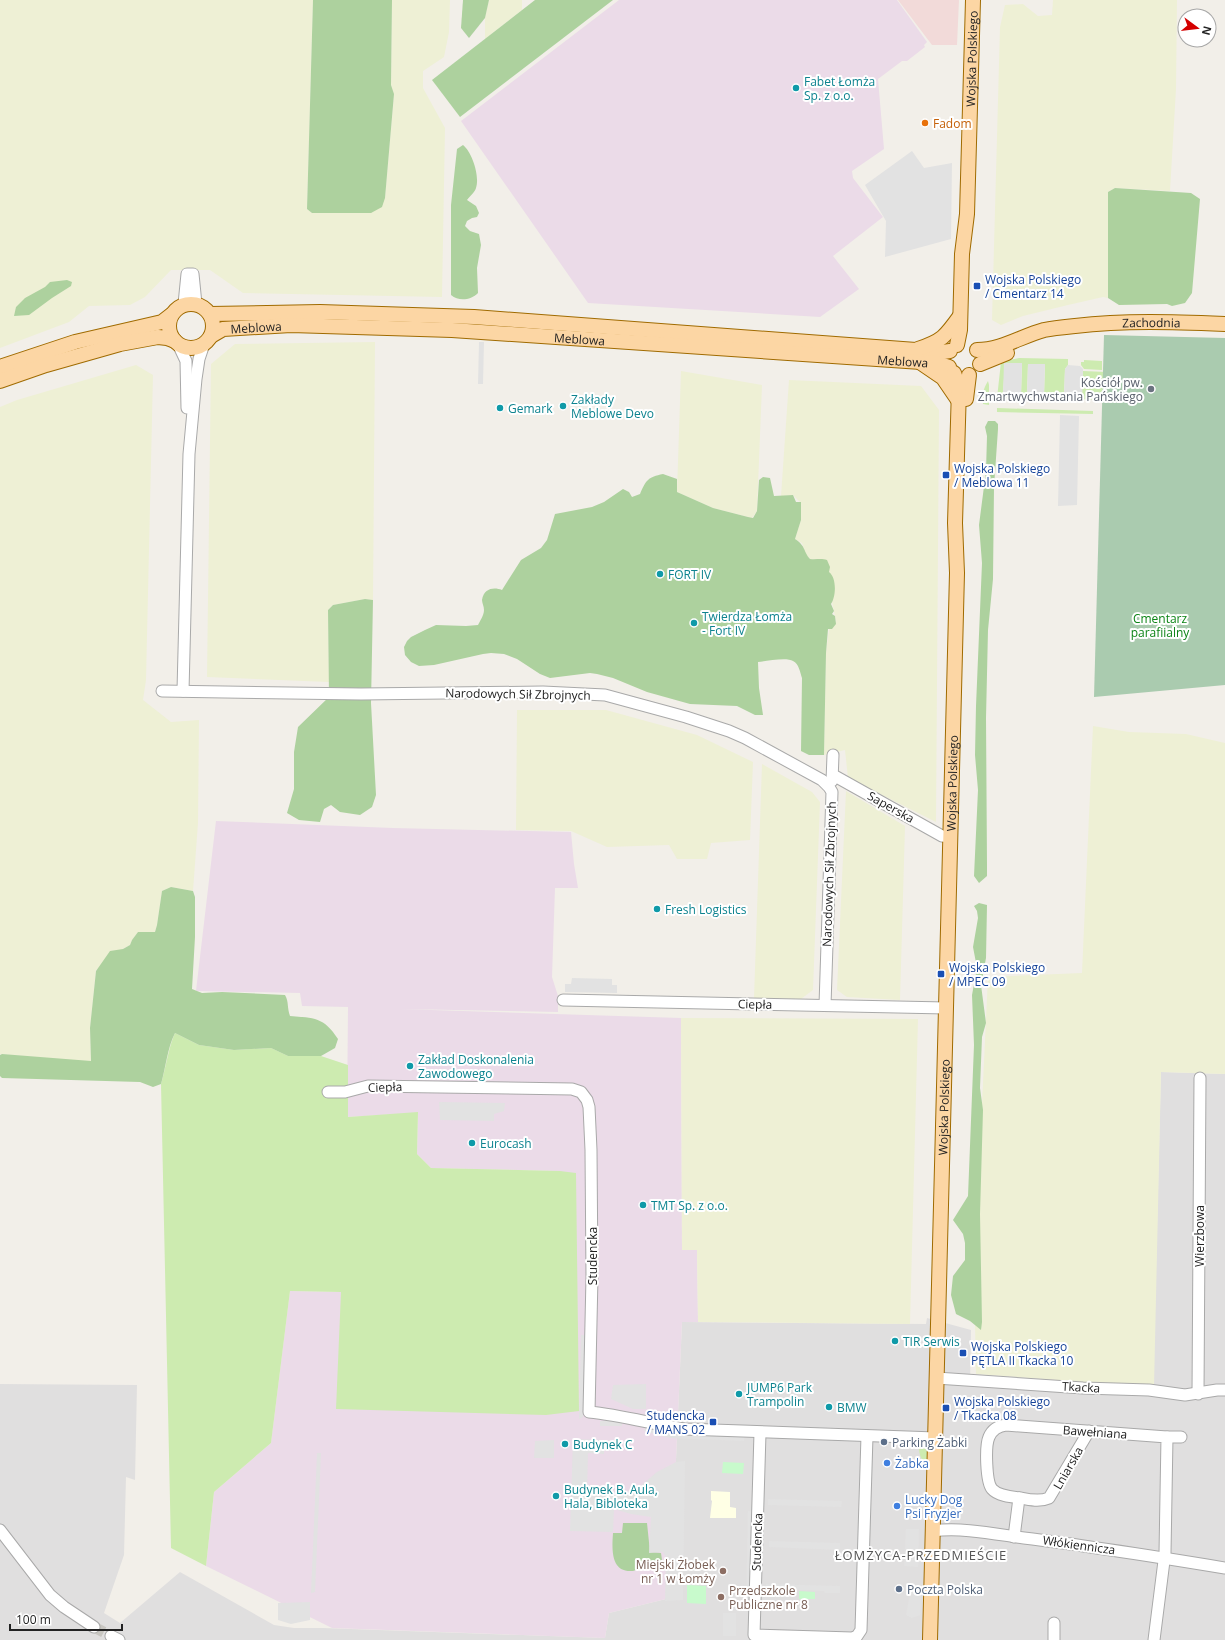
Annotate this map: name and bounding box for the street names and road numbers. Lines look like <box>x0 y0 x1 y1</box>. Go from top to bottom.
street label: Wojska Polskiego <box>962 10 981 107</box>
street label: Zachodnia <box>1122 313 1181 331</box>
street label: Meblowa <box>230 317 282 337</box>
street label: Meblowa <box>554 328 606 349</box>
street label: Meblowa <box>877 351 929 371</box>
street label: Narodowych Sił Zbrojnych <box>445 684 591 704</box>
street label: Wojska Polskiego <box>942 735 961 832</box>
street label: Saperska <box>865 787 917 827</box>
street label: Narodowych Sił Zbrojnych <box>818 801 840 947</box>
street label: Ciepła <box>738 995 772 1013</box>
street label: Wojska Polskiego <box>934 1059 953 1155</box>
street label: Ciepła <box>368 1078 402 1096</box>
street label: Wierzbowa <box>1191 1205 1208 1267</box>
street label: Studencka <box>584 1227 601 1285</box>
street label: Tkacka <box>1061 1378 1101 1396</box>
street label: Bawełniana <box>1062 1421 1128 1443</box>
street label: Lniarska <box>1049 1443 1087 1493</box>
street label: Studencka <box>747 1513 767 1571</box>
street label: Włókiennicza <box>1042 1531 1116 1559</box>

